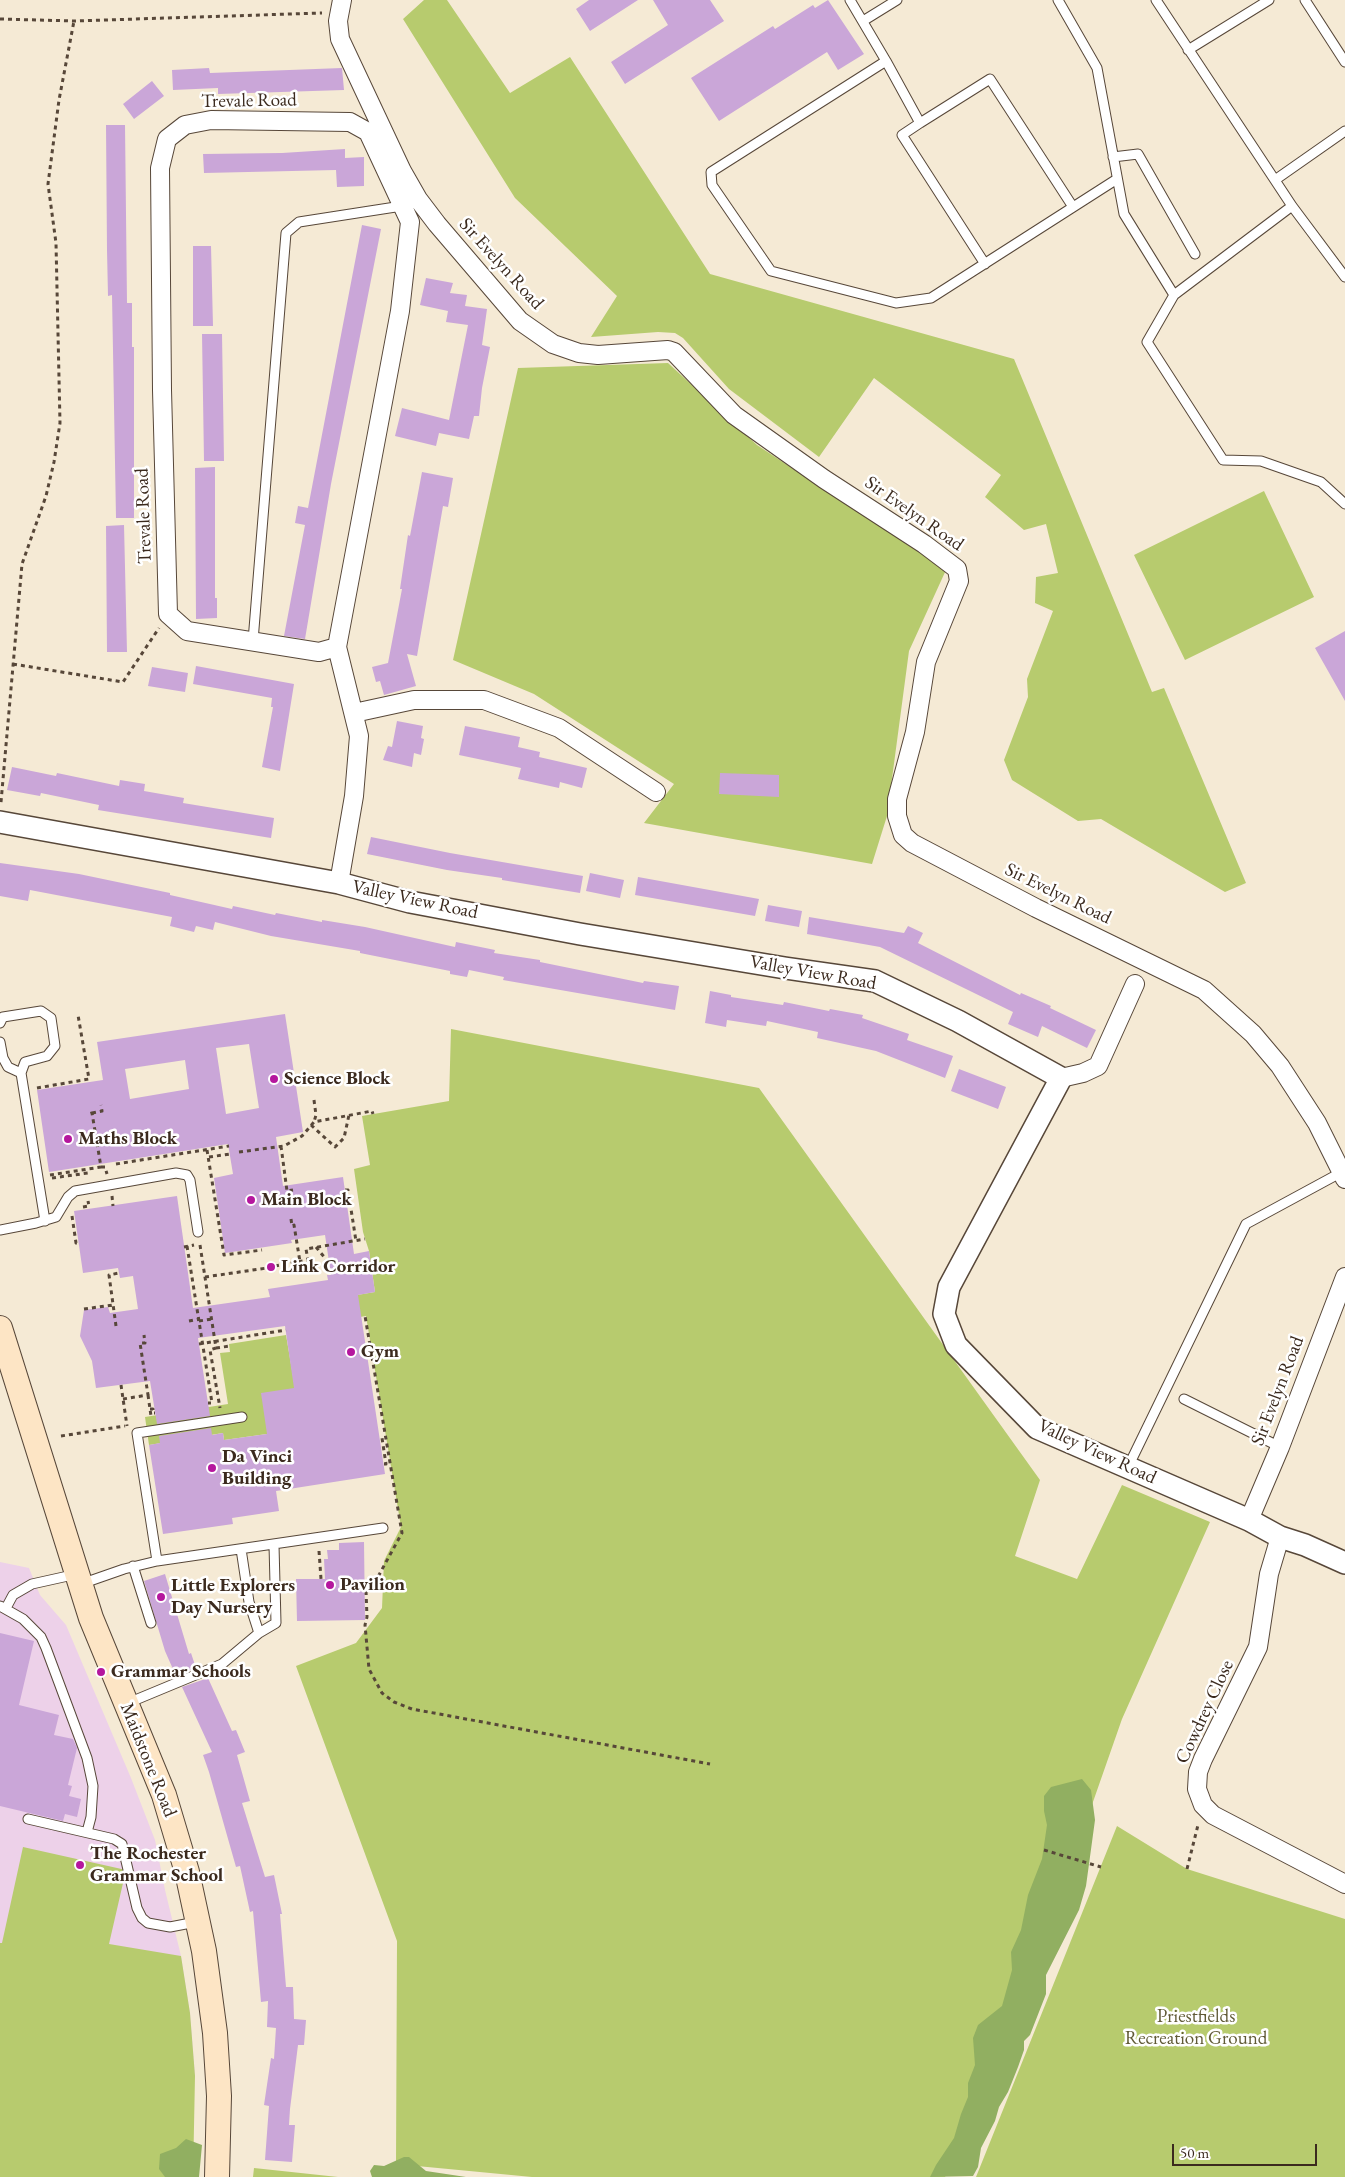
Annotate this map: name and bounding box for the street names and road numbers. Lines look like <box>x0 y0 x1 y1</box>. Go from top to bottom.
street label: Trevale Road <box>201 89 297 113</box>
street label: Sir Evelyn Road <box>454 213 548 315</box>
street label: Trevale Road <box>131 468 157 564</box>
street label: Sir Evelyn Road <box>860 472 968 556</box>
street label: Sir Evelyn Road <box>1001 858 1115 930</box>
street label: Valley View Road <box>350 876 480 924</box>
street label: Valley View Road <box>748 951 878 995</box>
street label: Sir Evelyn Road <box>1247 1333 1309 1449</box>
street label: Valley View Road <box>1034 1415 1160 1489</box>
street label: Cowdrey Close <box>1171 1657 1239 1767</box>
street label: Maidstone Road <box>115 1700 181 1820</box>

